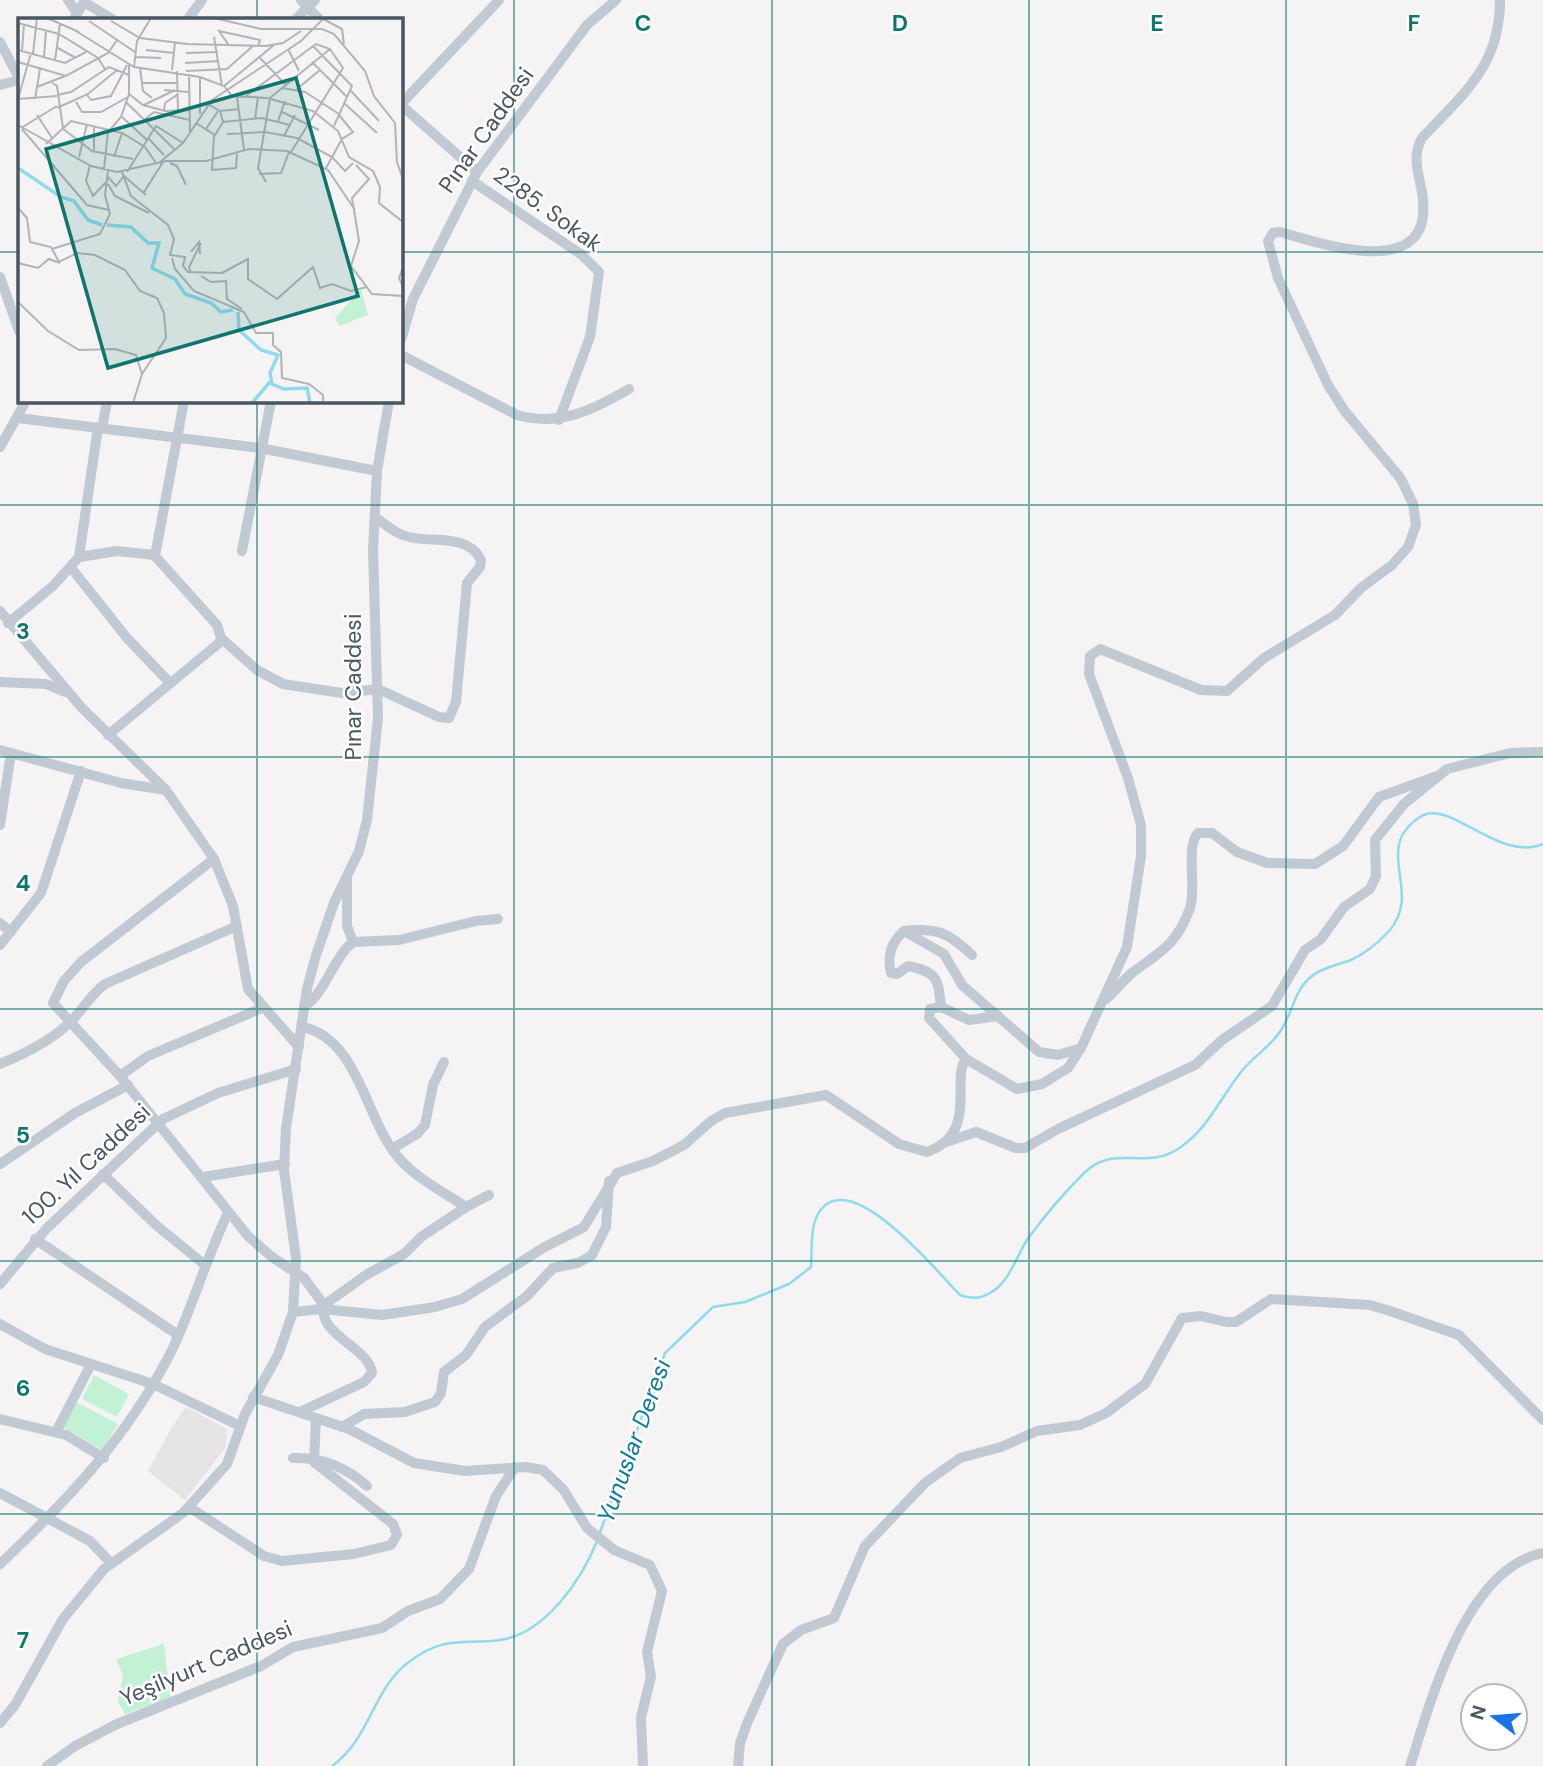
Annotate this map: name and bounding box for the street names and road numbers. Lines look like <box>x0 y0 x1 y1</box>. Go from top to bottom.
street label: Pınar Caddesi <box>432 61 540 199</box>
street label: 2285. Sokak <box>488 159 609 259</box>
street label: Pınar Caddesi <box>338 614 368 760</box>
street label: 100. Yıl Caddesi <box>15 1097 157 1231</box>
street label: Yeşilyurt Caddesi <box>115 1613 297 1713</box>

